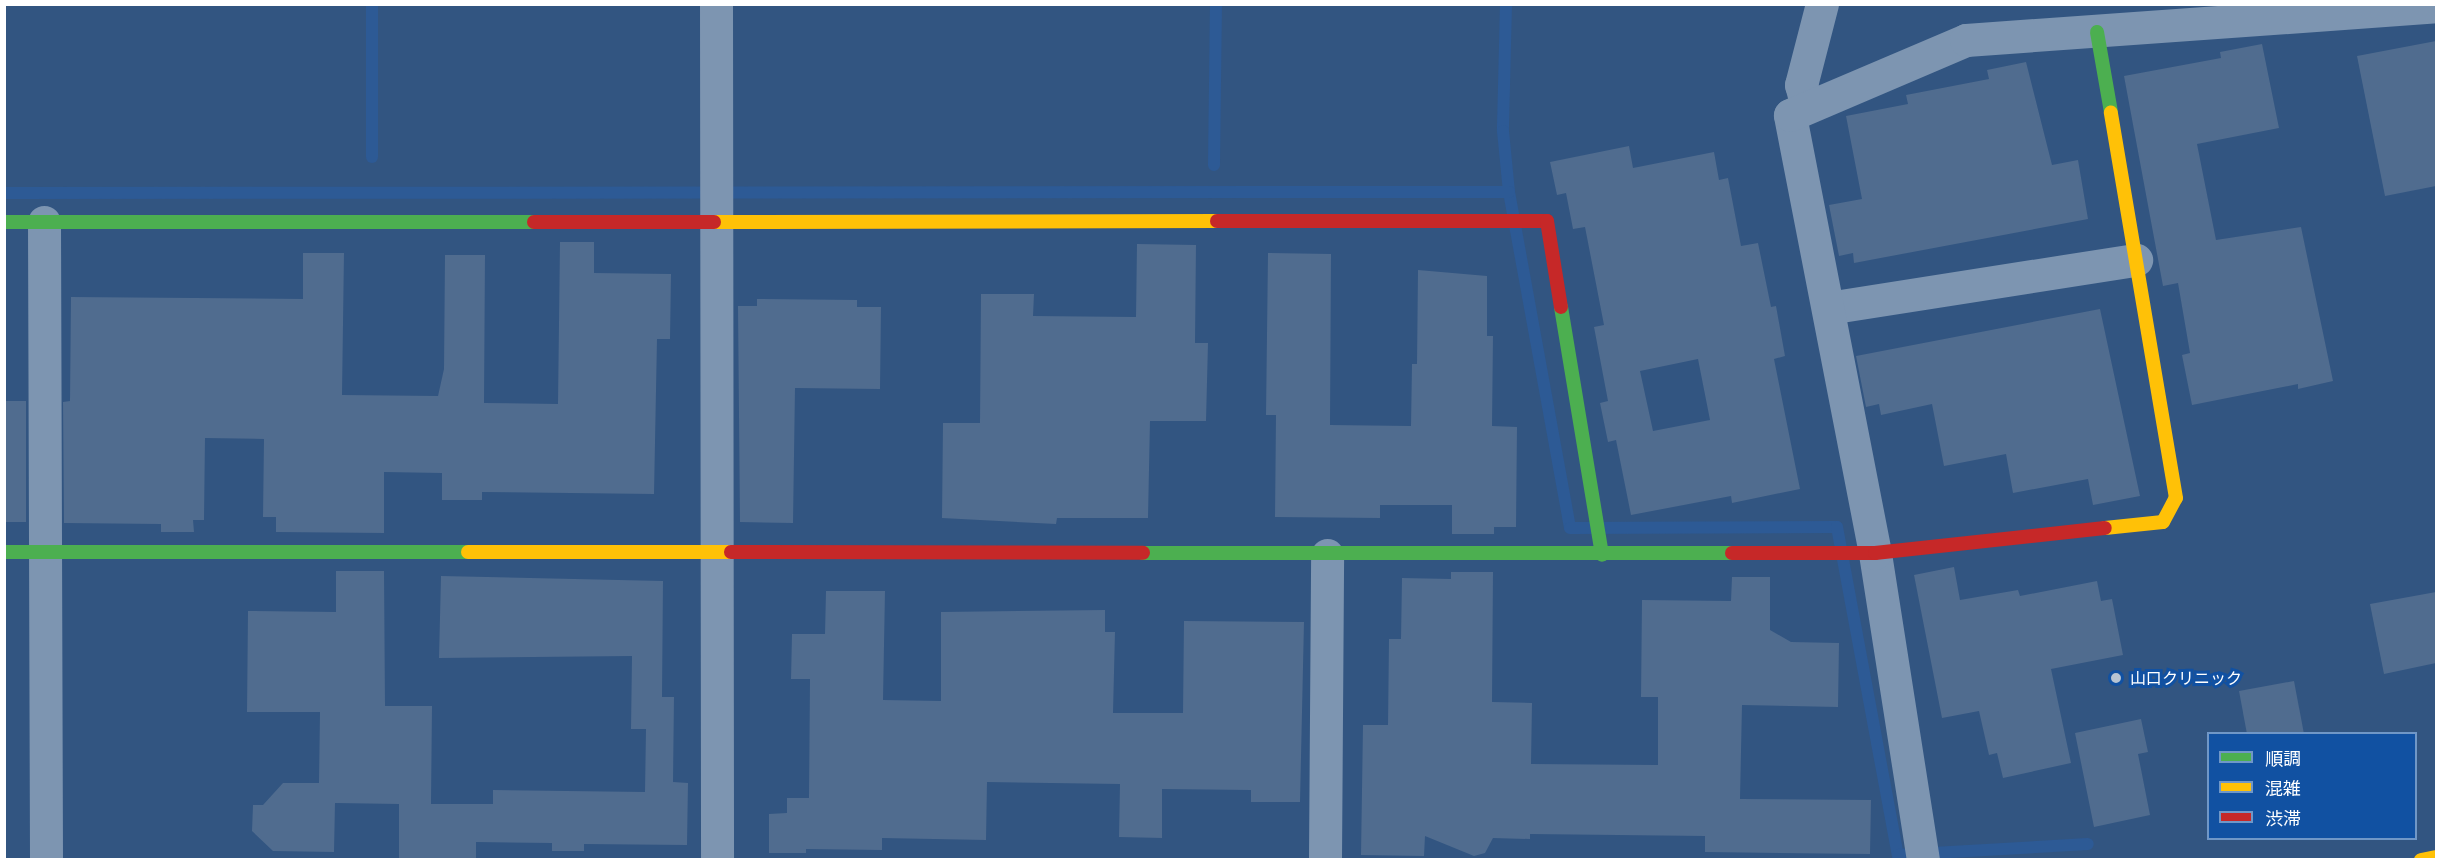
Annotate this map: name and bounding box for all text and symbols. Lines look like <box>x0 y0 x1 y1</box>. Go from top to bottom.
place label: 山口クリニック <box>2130 668 2242 688</box>
marker: 山口クリニック <box>2107 669 2125 687</box>
legend <box>2207 732 2417 840</box>
text: 順調 <box>2265 747 2301 770</box>
text: 混雑 <box>2265 777 2301 800</box>
text: 渋滞 <box>2265 807 2301 830</box>

